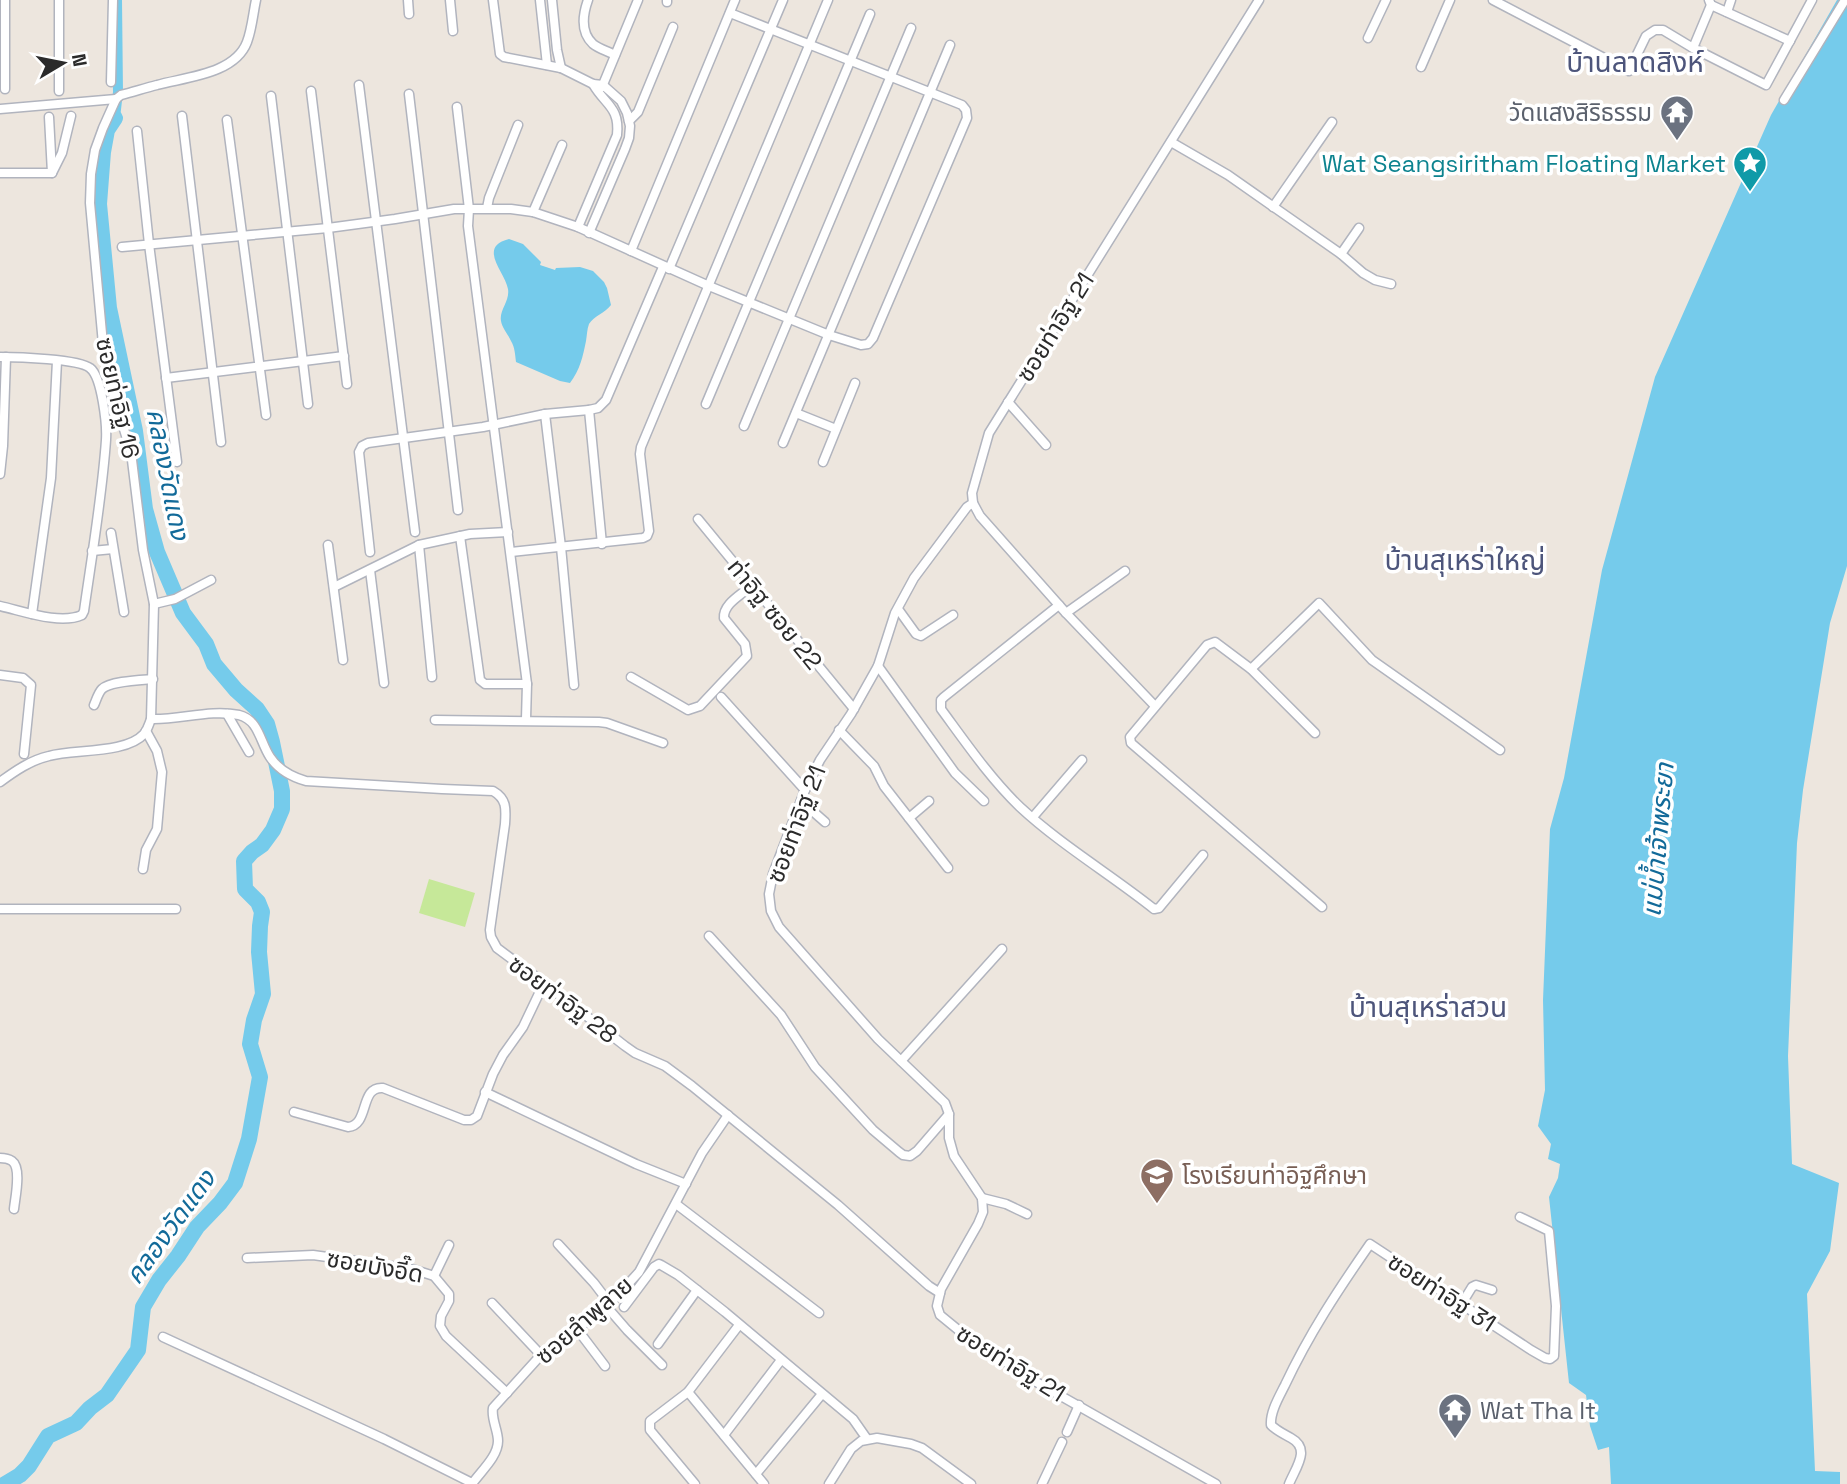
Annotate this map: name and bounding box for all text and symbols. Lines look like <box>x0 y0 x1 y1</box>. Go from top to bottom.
north arrow <box>28 28 98 98</box>
district label: บ้านลาดสิงห์ <box>1566 44 1704 80</box>
text: N <box>66 52 93 69</box>
temple icon: วัดแสงสิริธรรม <box>1658 93 1696 142</box>
place label: วัดแสงสิริธรรม <box>1509 97 1652 128</box>
place icon: Wat Seangsiritham Floating Market <box>1731 144 1769 193</box>
place label: Wat Seangsiritham Floating Market <box>1322 148 1726 179</box>
street label: ซอยท่าอิฐ 21 <box>1009 266 1101 388</box>
street label: ซอยท่าอิฐ 16 <box>89 334 147 462</box>
water label: คลองวัดแดง <box>139 405 198 544</box>
district label: บ้านสุเหร่าใหญ่ <box>1384 542 1546 578</box>
street label: ท่าอิฐ ซอย 22 <box>721 552 829 676</box>
water label: แม่น้ำเจ้าพระยา <box>1633 760 1682 918</box>
street label: ซอยท่าอิฐ 21 <box>759 761 833 887</box>
street label: ซอยท่าอิฐ 28 <box>502 948 624 1050</box>
district label: บ้านสุเหร่าสวน <box>1349 989 1507 1025</box>
school or university icon: โรงเรียนท่าอิฐศึกษา <box>1138 1156 1176 1205</box>
place label: โรงเรียนท่าอิฐศึกษา <box>1182 1160 1367 1191</box>
water label: คลองวัดแดง <box>117 1162 223 1291</box>
street label: ซอยบังอี๊ด <box>324 1241 426 1290</box>
street label: ซอยท่าอิฐ 31 <box>1382 1246 1502 1338</box>
street label: ซอยลำพูลาย <box>529 1269 639 1371</box>
street label: ซอยท่าอิฐ 21 <box>950 1317 1072 1409</box>
temple icon: Wat Tha It <box>1436 1391 1474 1440</box>
place label: Wat Tha It <box>1480 1395 1596 1426</box>

